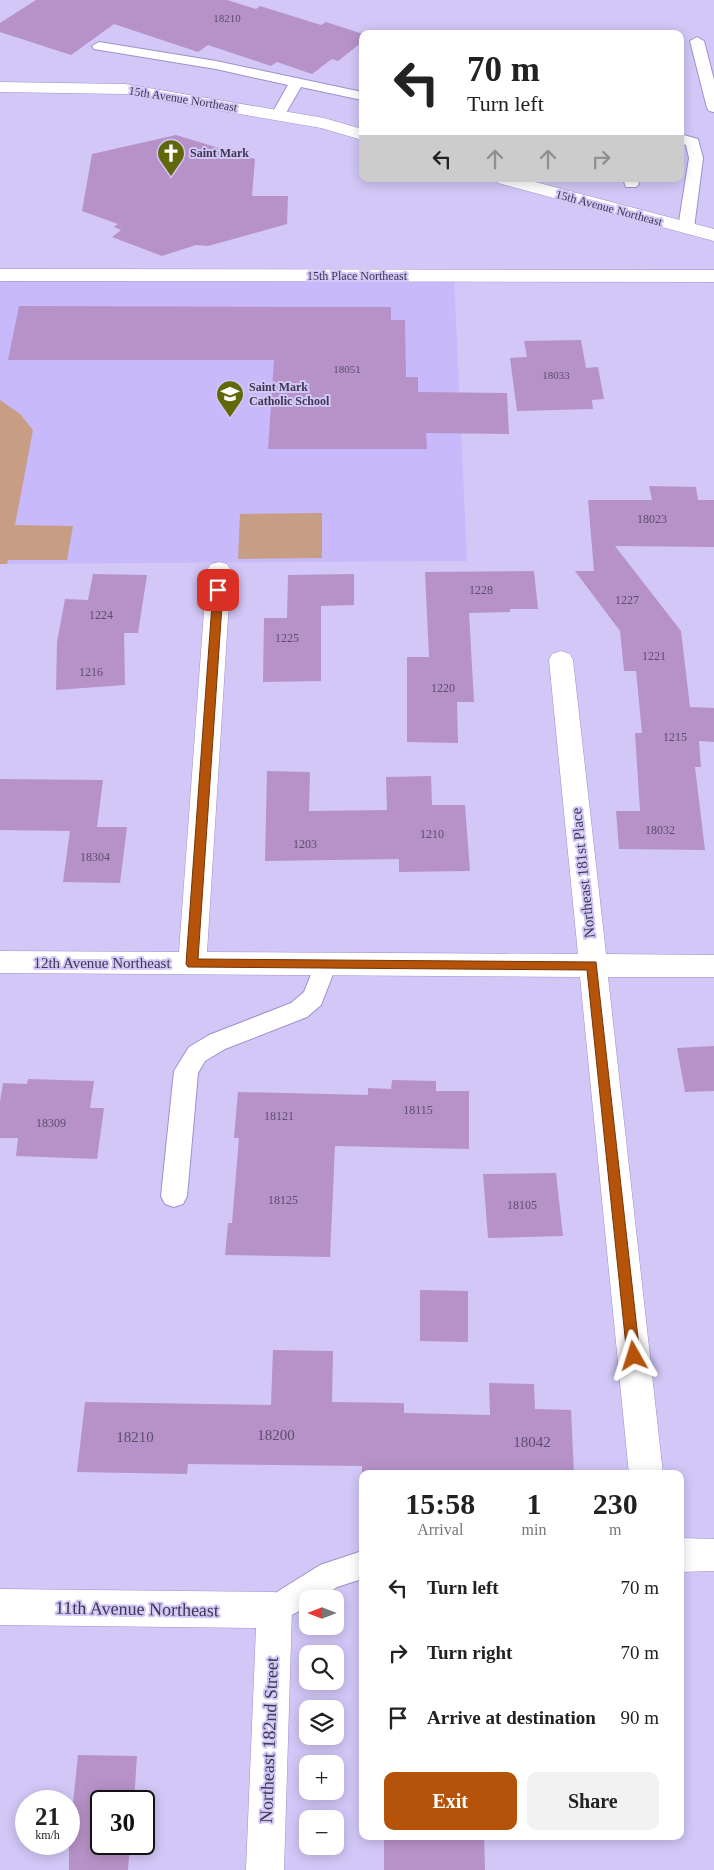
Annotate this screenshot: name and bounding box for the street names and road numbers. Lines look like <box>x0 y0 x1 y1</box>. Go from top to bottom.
street label: 15th Avenue Northeast <box>128 84 239 115</box>
street label: 15th Avenue Northeast <box>554 187 664 229</box>
street label: 15th Place Northeast <box>307 269 408 283</box>
street label: Northeast 181st Place <box>568 807 598 939</box>
street label: 12th Avenue Northeast <box>33 955 171 971</box>
street label: 11th Avenue Northeast <box>55 1598 219 1620</box>
street label: Northeast 182nd Street <box>256 1657 282 1823</box>

